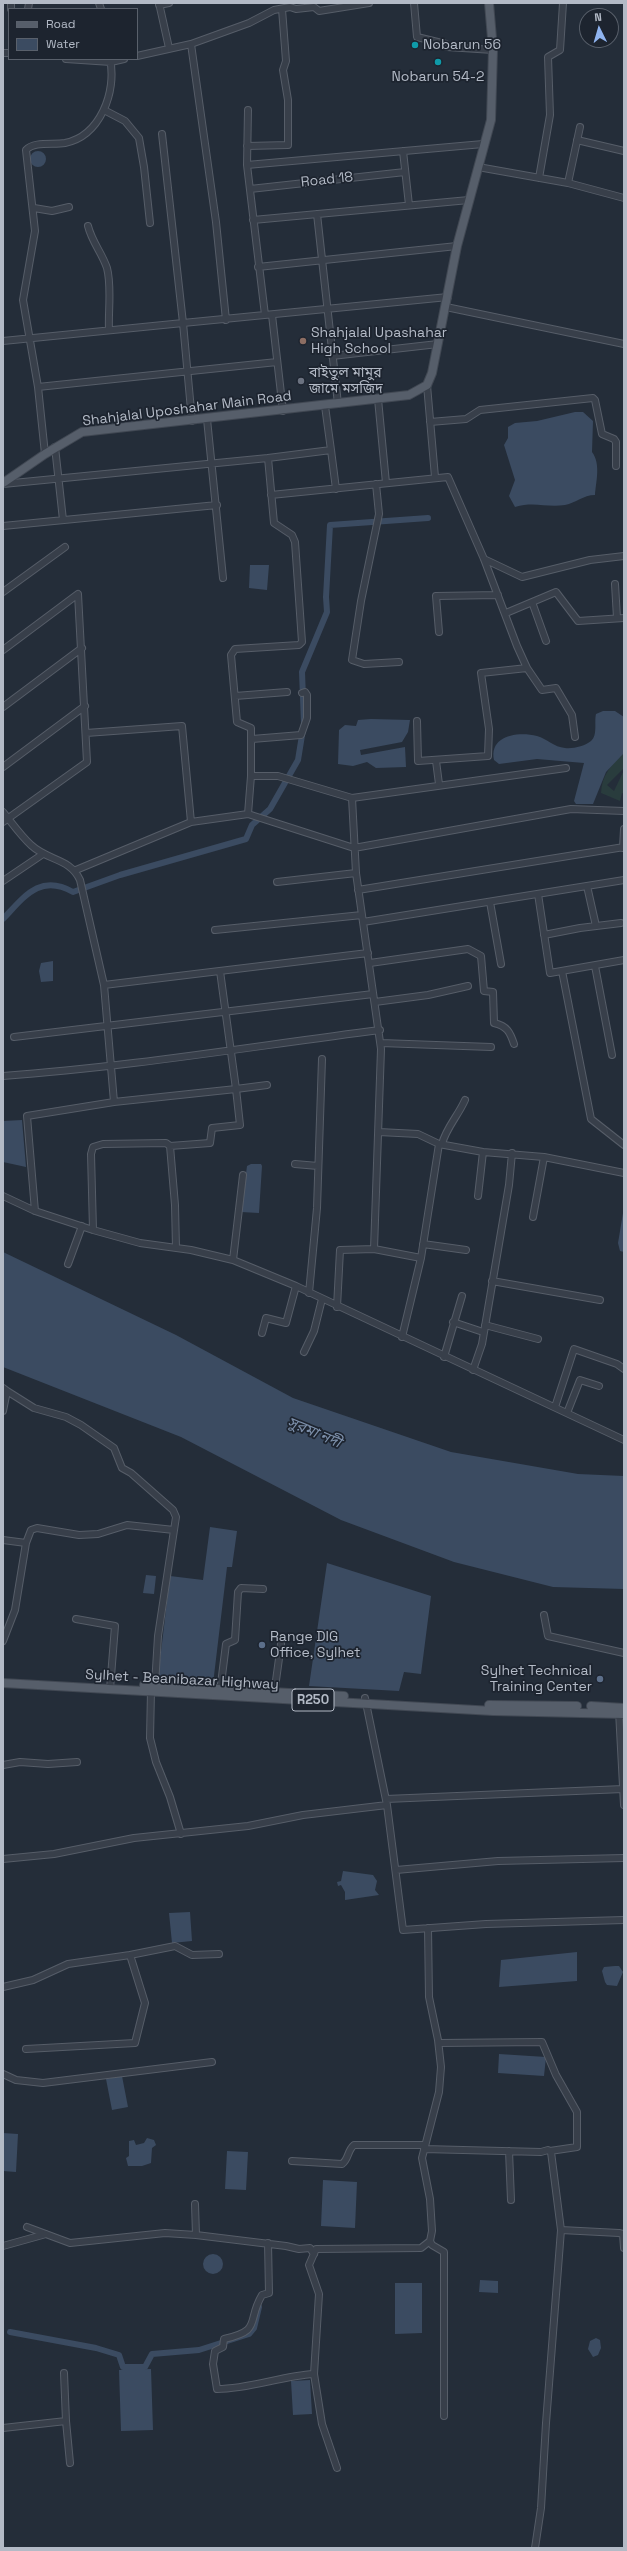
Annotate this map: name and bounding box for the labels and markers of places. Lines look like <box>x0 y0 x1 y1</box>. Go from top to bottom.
place label: Nobarun 56 <box>423 37 501 53</box>
marker: Nobarun 56 <box>410 40 420 50</box>
marker: Nobarun 54-2 <box>433 57 443 67</box>
place label: Nobarun 54-2 <box>392 69 484 85</box>
place label: Shahjalal Upashahar High School <box>311 325 447 358</box>
marker: Shahjalal Upashahar High School <box>298 336 308 346</box>
place label: বাইতুল মামুর জামে মসজিদ <box>309 365 383 398</box>
marker: বাইতুল মামুর জামে মসজিদ <box>296 376 306 386</box>
place label: Range DIG Office, Sylhet <box>270 1629 360 1662</box>
marker: Range DIG Office, Sylhet <box>257 1640 267 1650</box>
place label: Sylhet Technical Training Center <box>481 1663 592 1696</box>
marker: Sylhet Technical Training Center <box>595 1674 605 1684</box>

